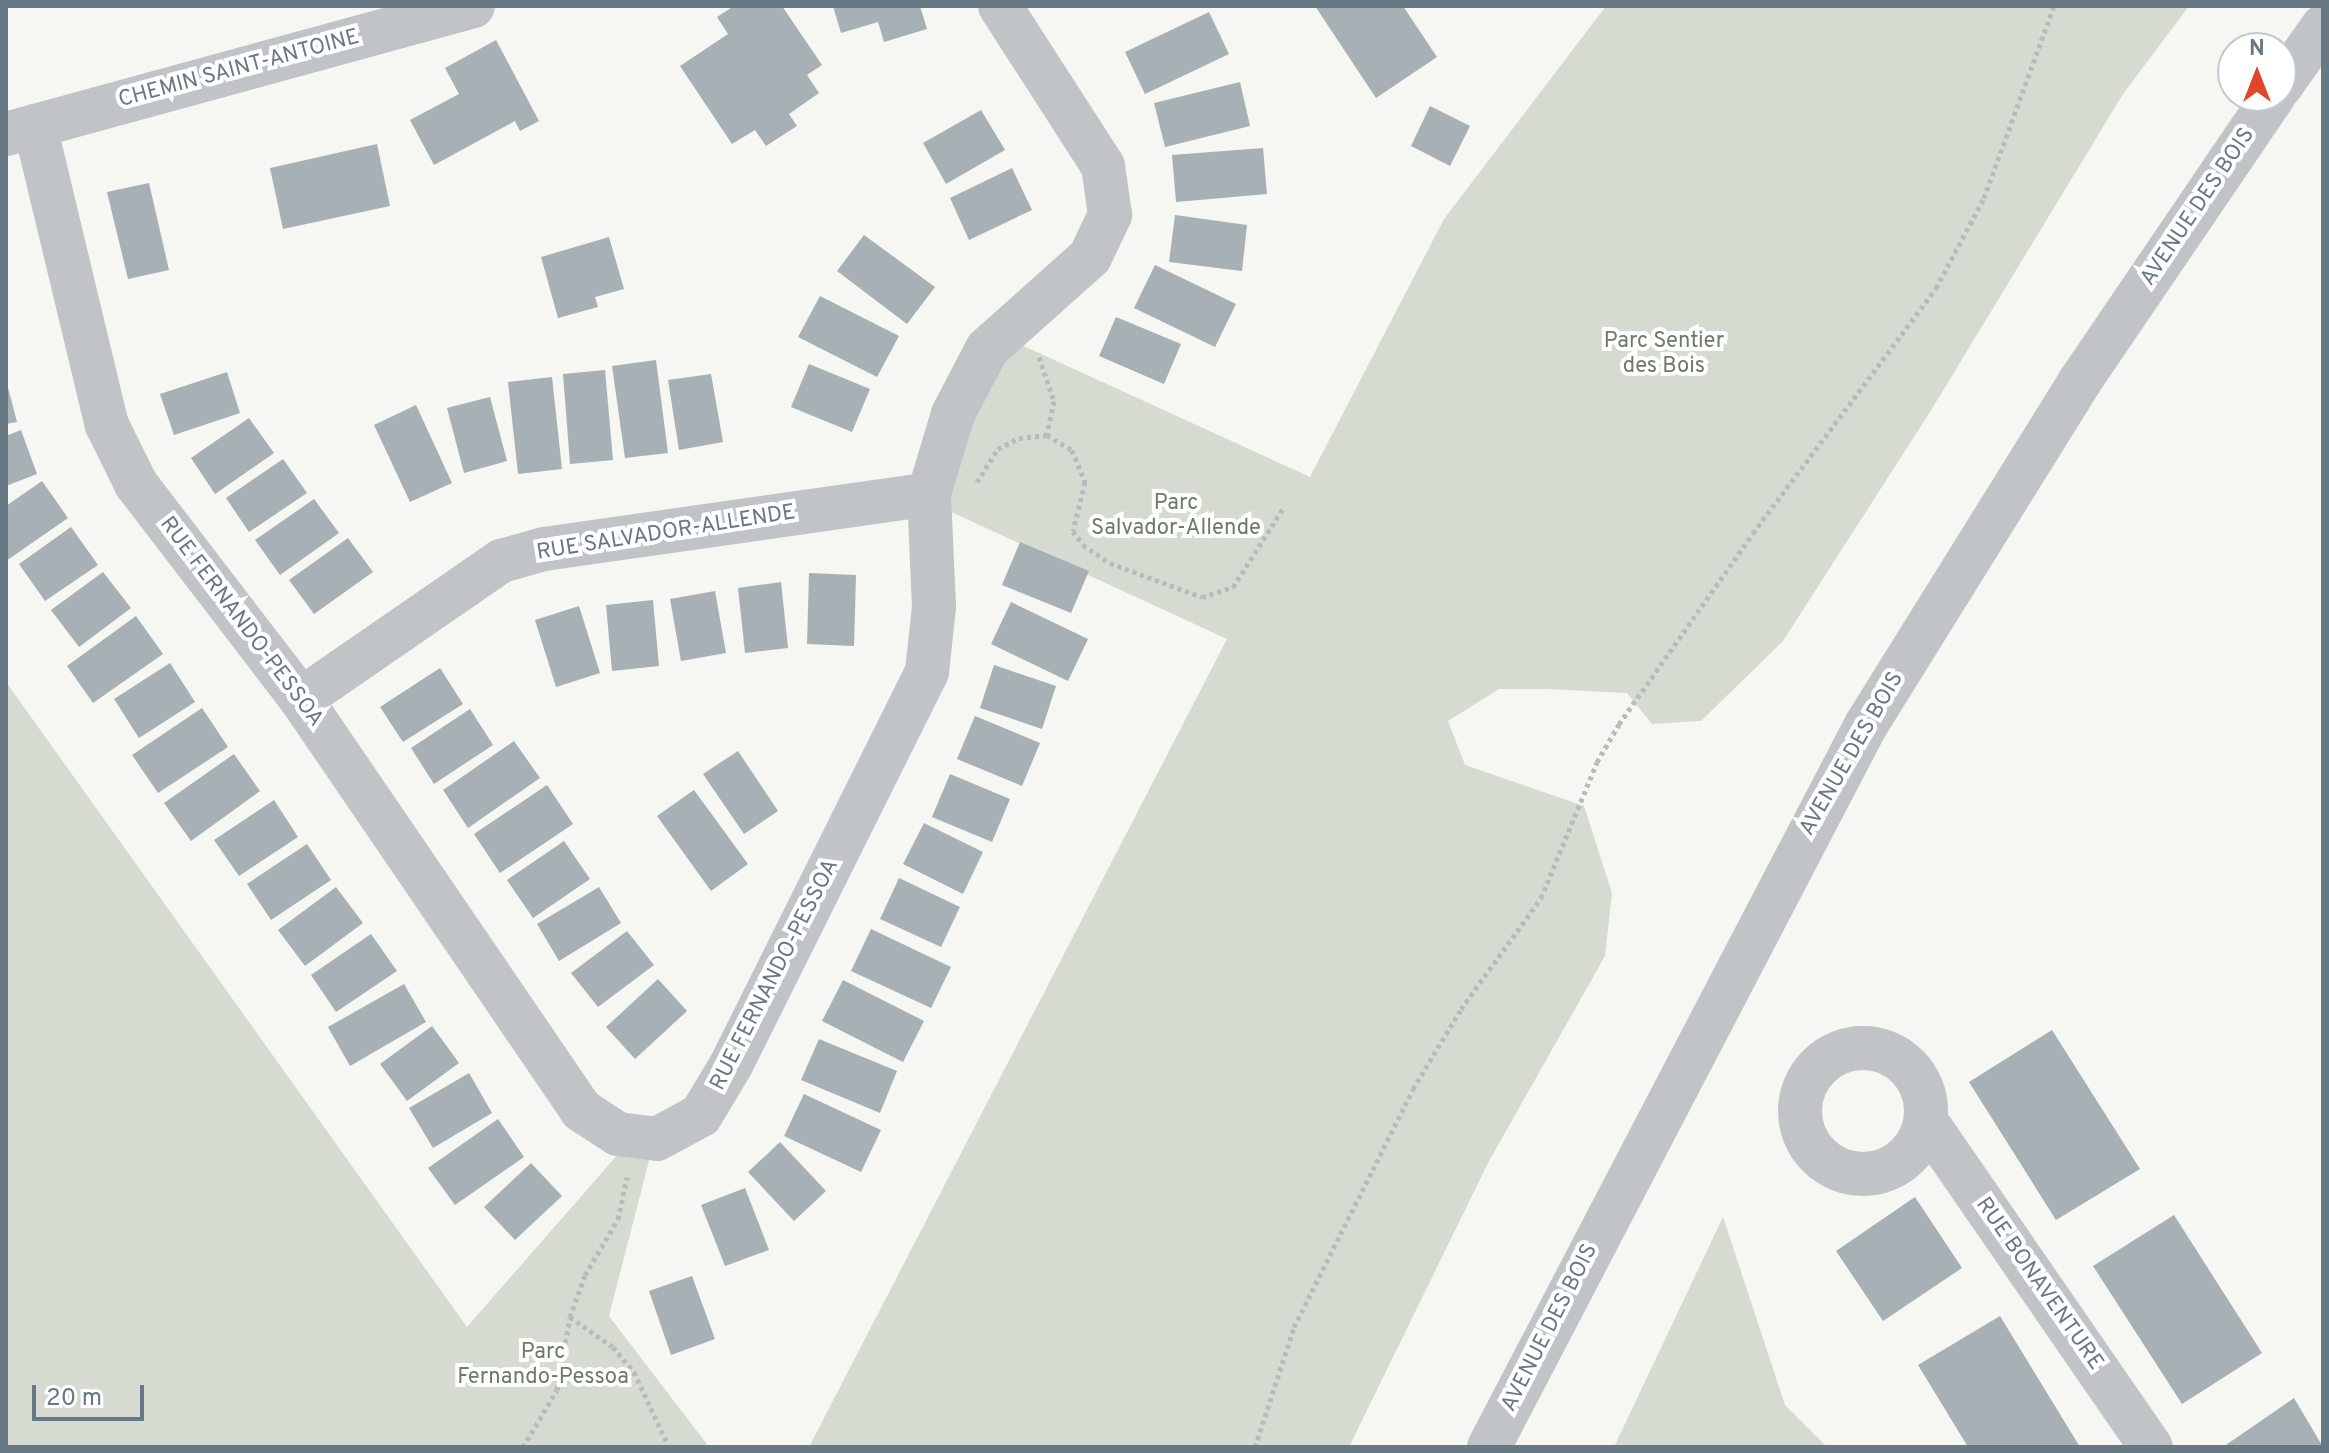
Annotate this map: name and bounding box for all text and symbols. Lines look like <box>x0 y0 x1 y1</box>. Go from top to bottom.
street label: CHEMIN SAINT-ANTOINE <box>116 24 362 114</box>
north arrow <box>2217 32 2297 112</box>
text: N <box>2249 36 2265 63</box>
street label: AVENUE DES BOIS <box>2135 123 2261 291</box>
park label: Parc Sentier des Bois <box>1604 328 1724 380</box>
park label: Parc Salvador-Allende <box>1091 490 1261 542</box>
street label: RUE SALVADOR-ALLENDE <box>535 499 797 567</box>
street label: RUE FERNANDO-PESSOA <box>153 512 329 732</box>
street label: AVENUE DES BOIS <box>1794 667 1910 841</box>
street label: RUE FERNANDO-PESSOA <box>705 855 845 1095</box>
street label: RUE BONAVENTURE <box>1970 1193 2108 1375</box>
street label: AVENUE DES BOIS <box>1496 1240 1604 1416</box>
park label: Parc Fernando-Pessoa <box>457 1339 629 1390</box>
scale bar <box>36 1369 148 1419</box>
text: 20 m <box>46 1384 102 1414</box>

